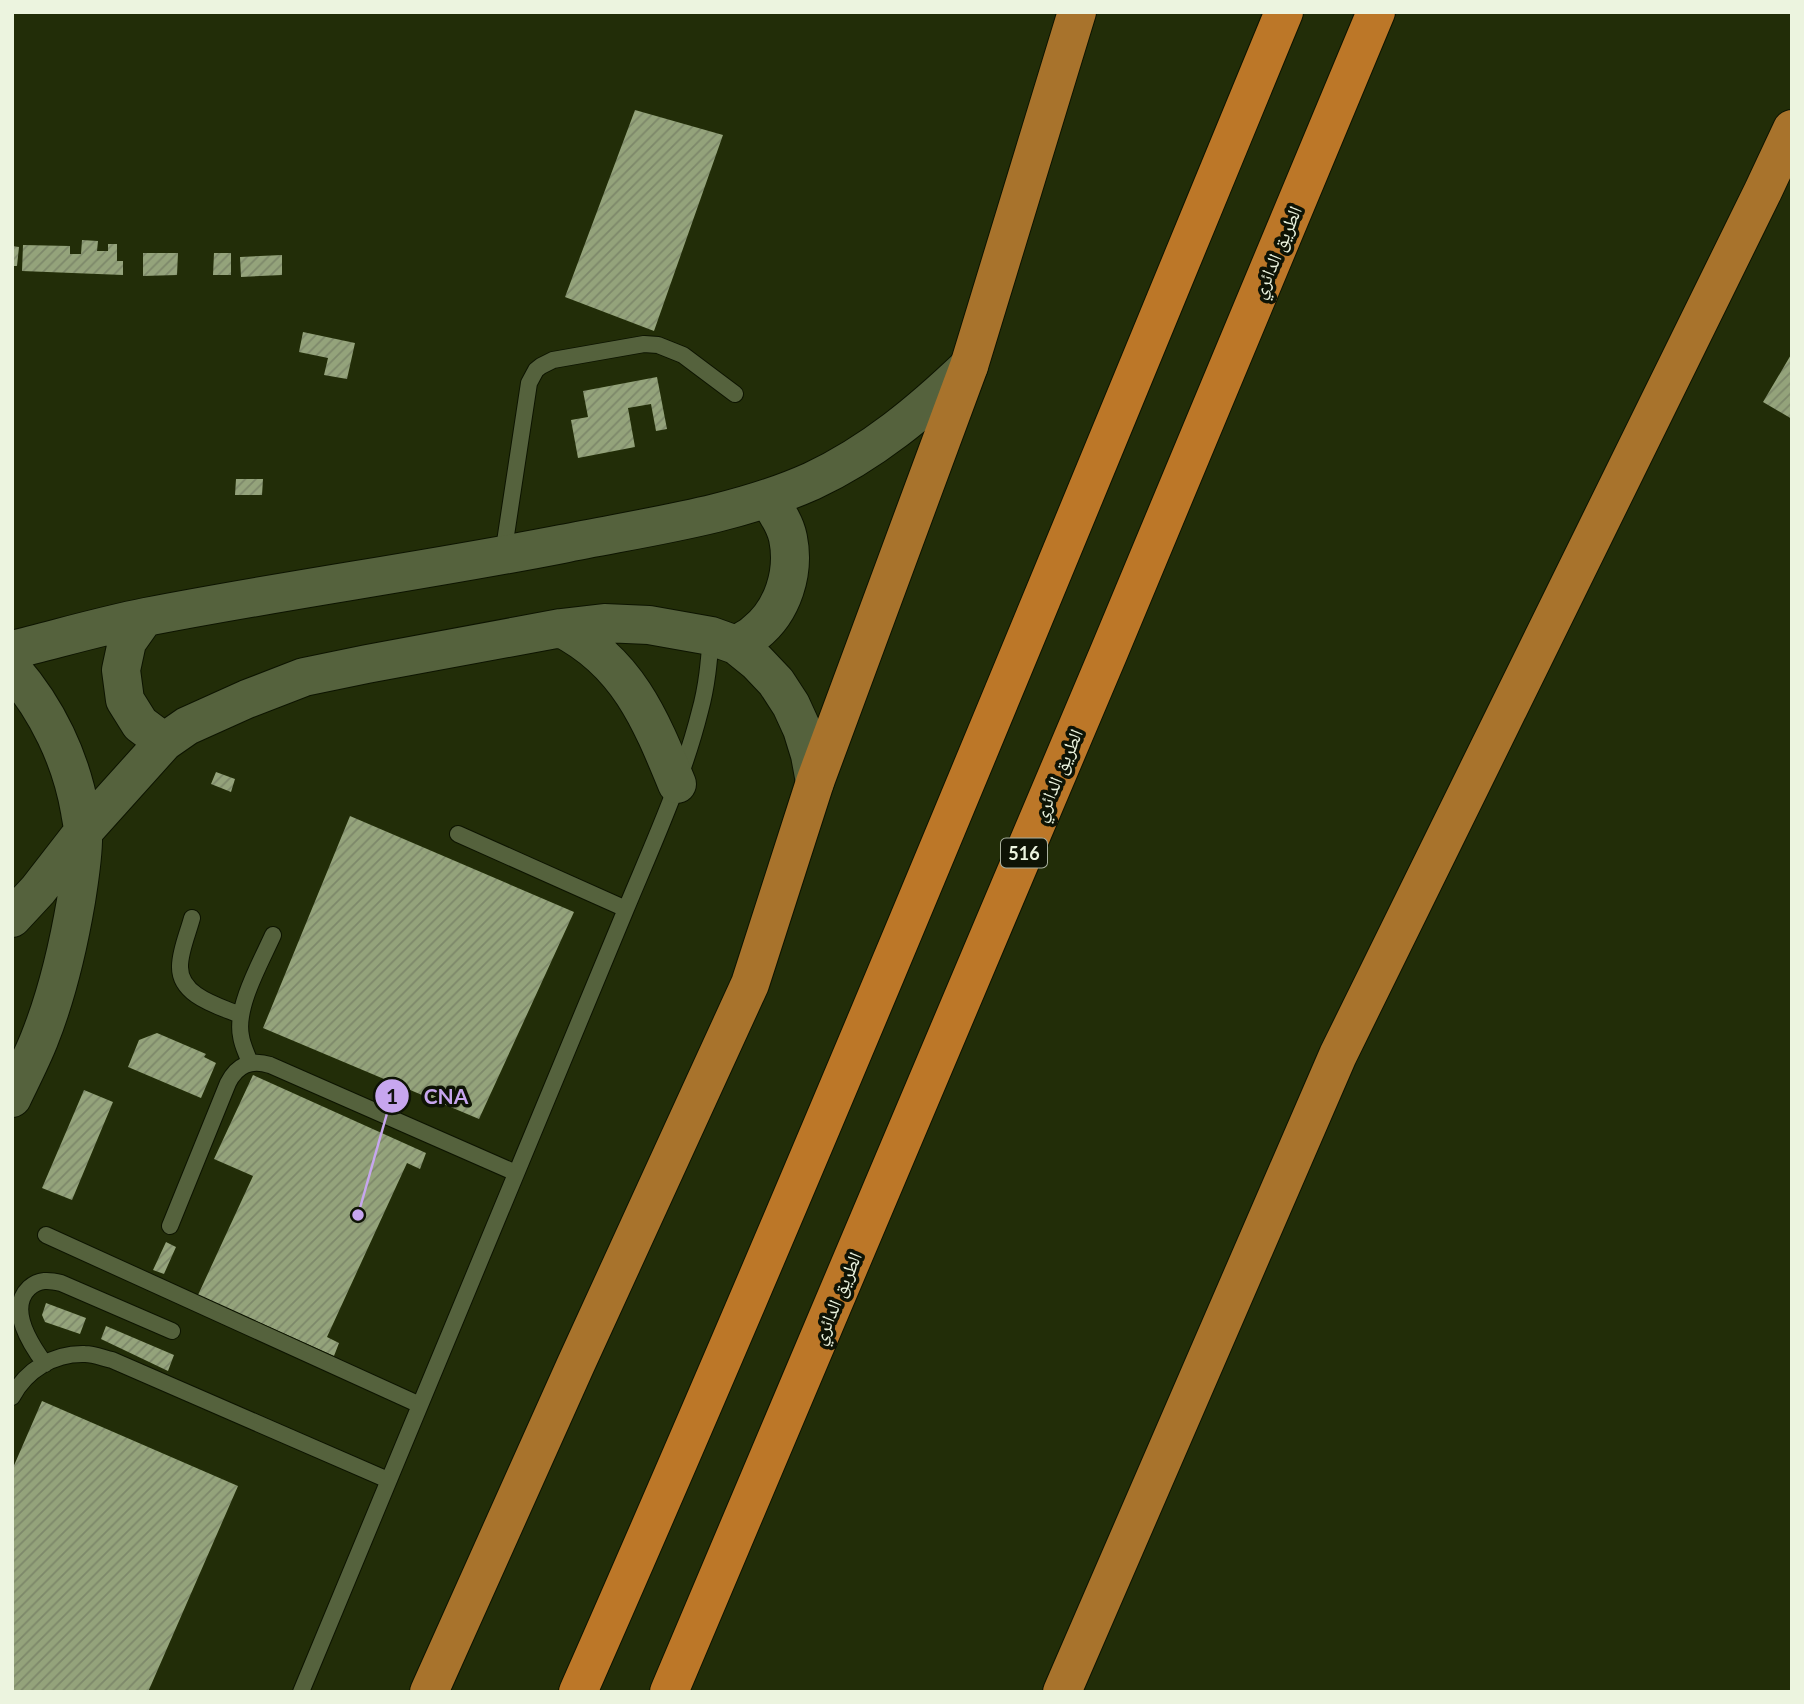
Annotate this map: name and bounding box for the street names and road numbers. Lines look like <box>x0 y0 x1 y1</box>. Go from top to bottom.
street label: الطريق الدائري <box>1246 202 1310 304</box>
street label: الطريق الدائري <box>1027 725 1091 827</box>
road number: 516 <box>1001 838 1047 868</box>
street label: الطريق الدائري <box>806 1248 870 1350</box>

